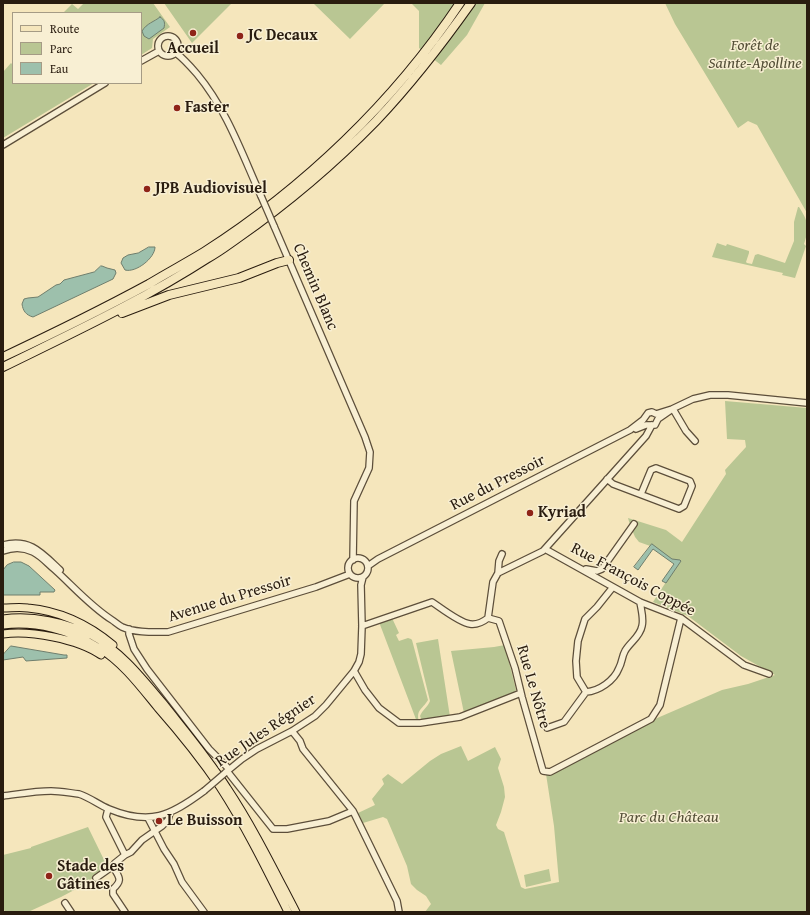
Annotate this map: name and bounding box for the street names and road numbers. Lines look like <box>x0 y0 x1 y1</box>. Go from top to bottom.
street label: Chemin Blanc <box>288 241 342 333</box>
street label: Rue du Pressoir <box>447 451 549 515</box>
street label: Rue François Coppée <box>567 539 699 621</box>
street label: Avenue du Pressoir <box>166 571 294 627</box>
street label: Rue Le Nôtre <box>512 643 554 731</box>
street label: Rue Jules Régnier <box>212 690 320 772</box>

